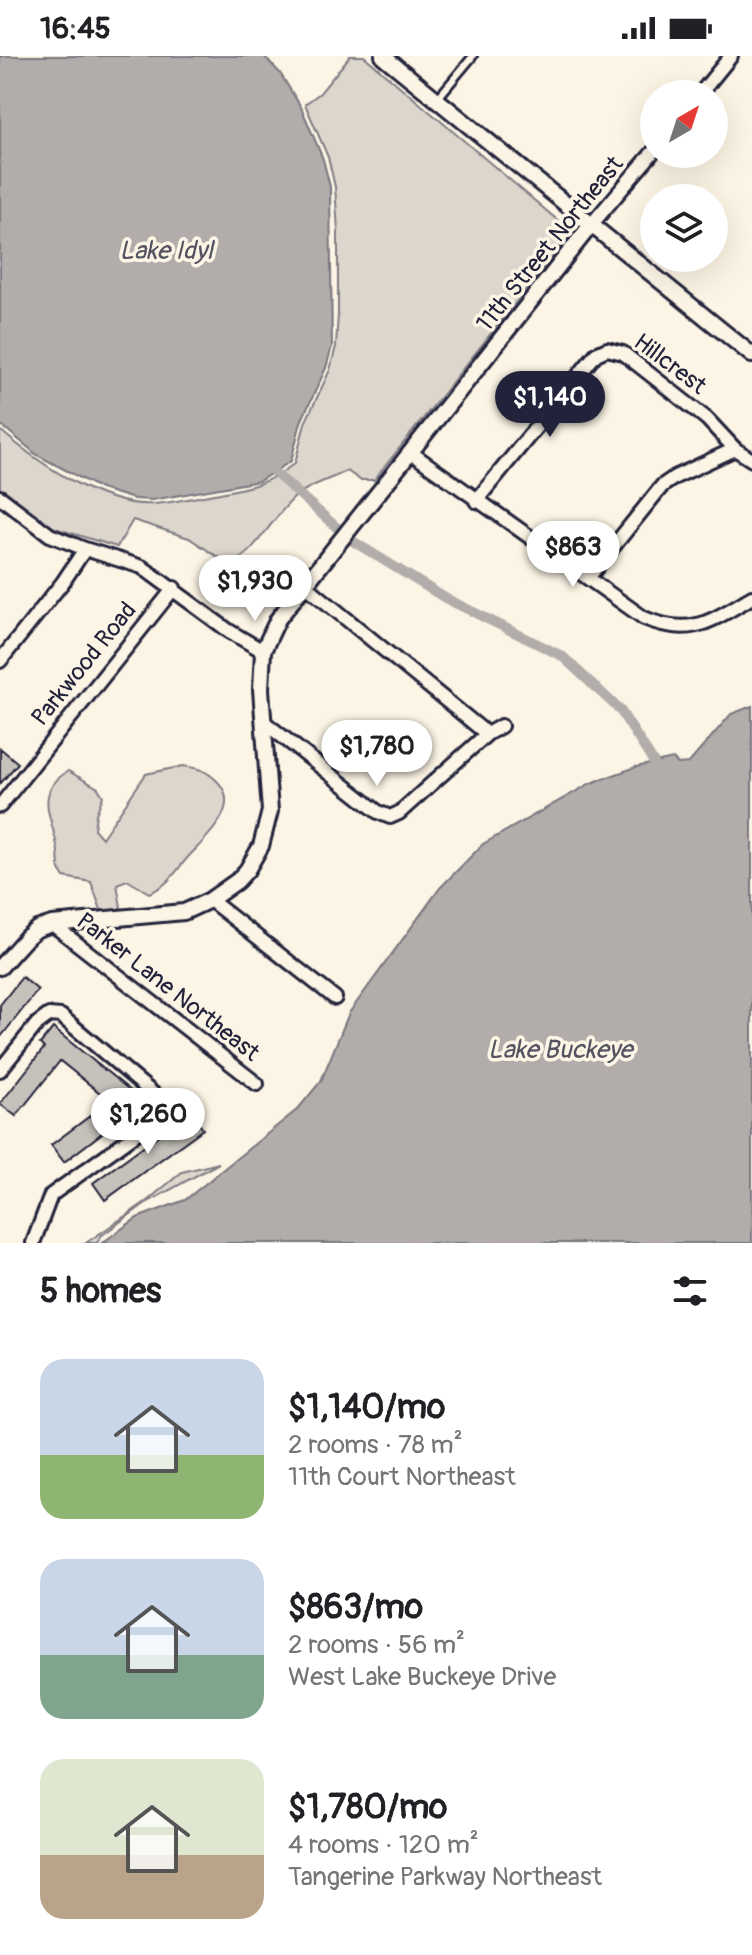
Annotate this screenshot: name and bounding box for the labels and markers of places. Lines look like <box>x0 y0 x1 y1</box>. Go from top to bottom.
pin: $1,140 <box>485 371 615 439</box>
pin: $863 <box>526 521 620 589</box>
pin: $1,930 <box>190 555 320 623</box>
pin: $1,780 <box>312 720 442 788</box>
pin: $1,260 <box>83 1088 213 1156</box>

